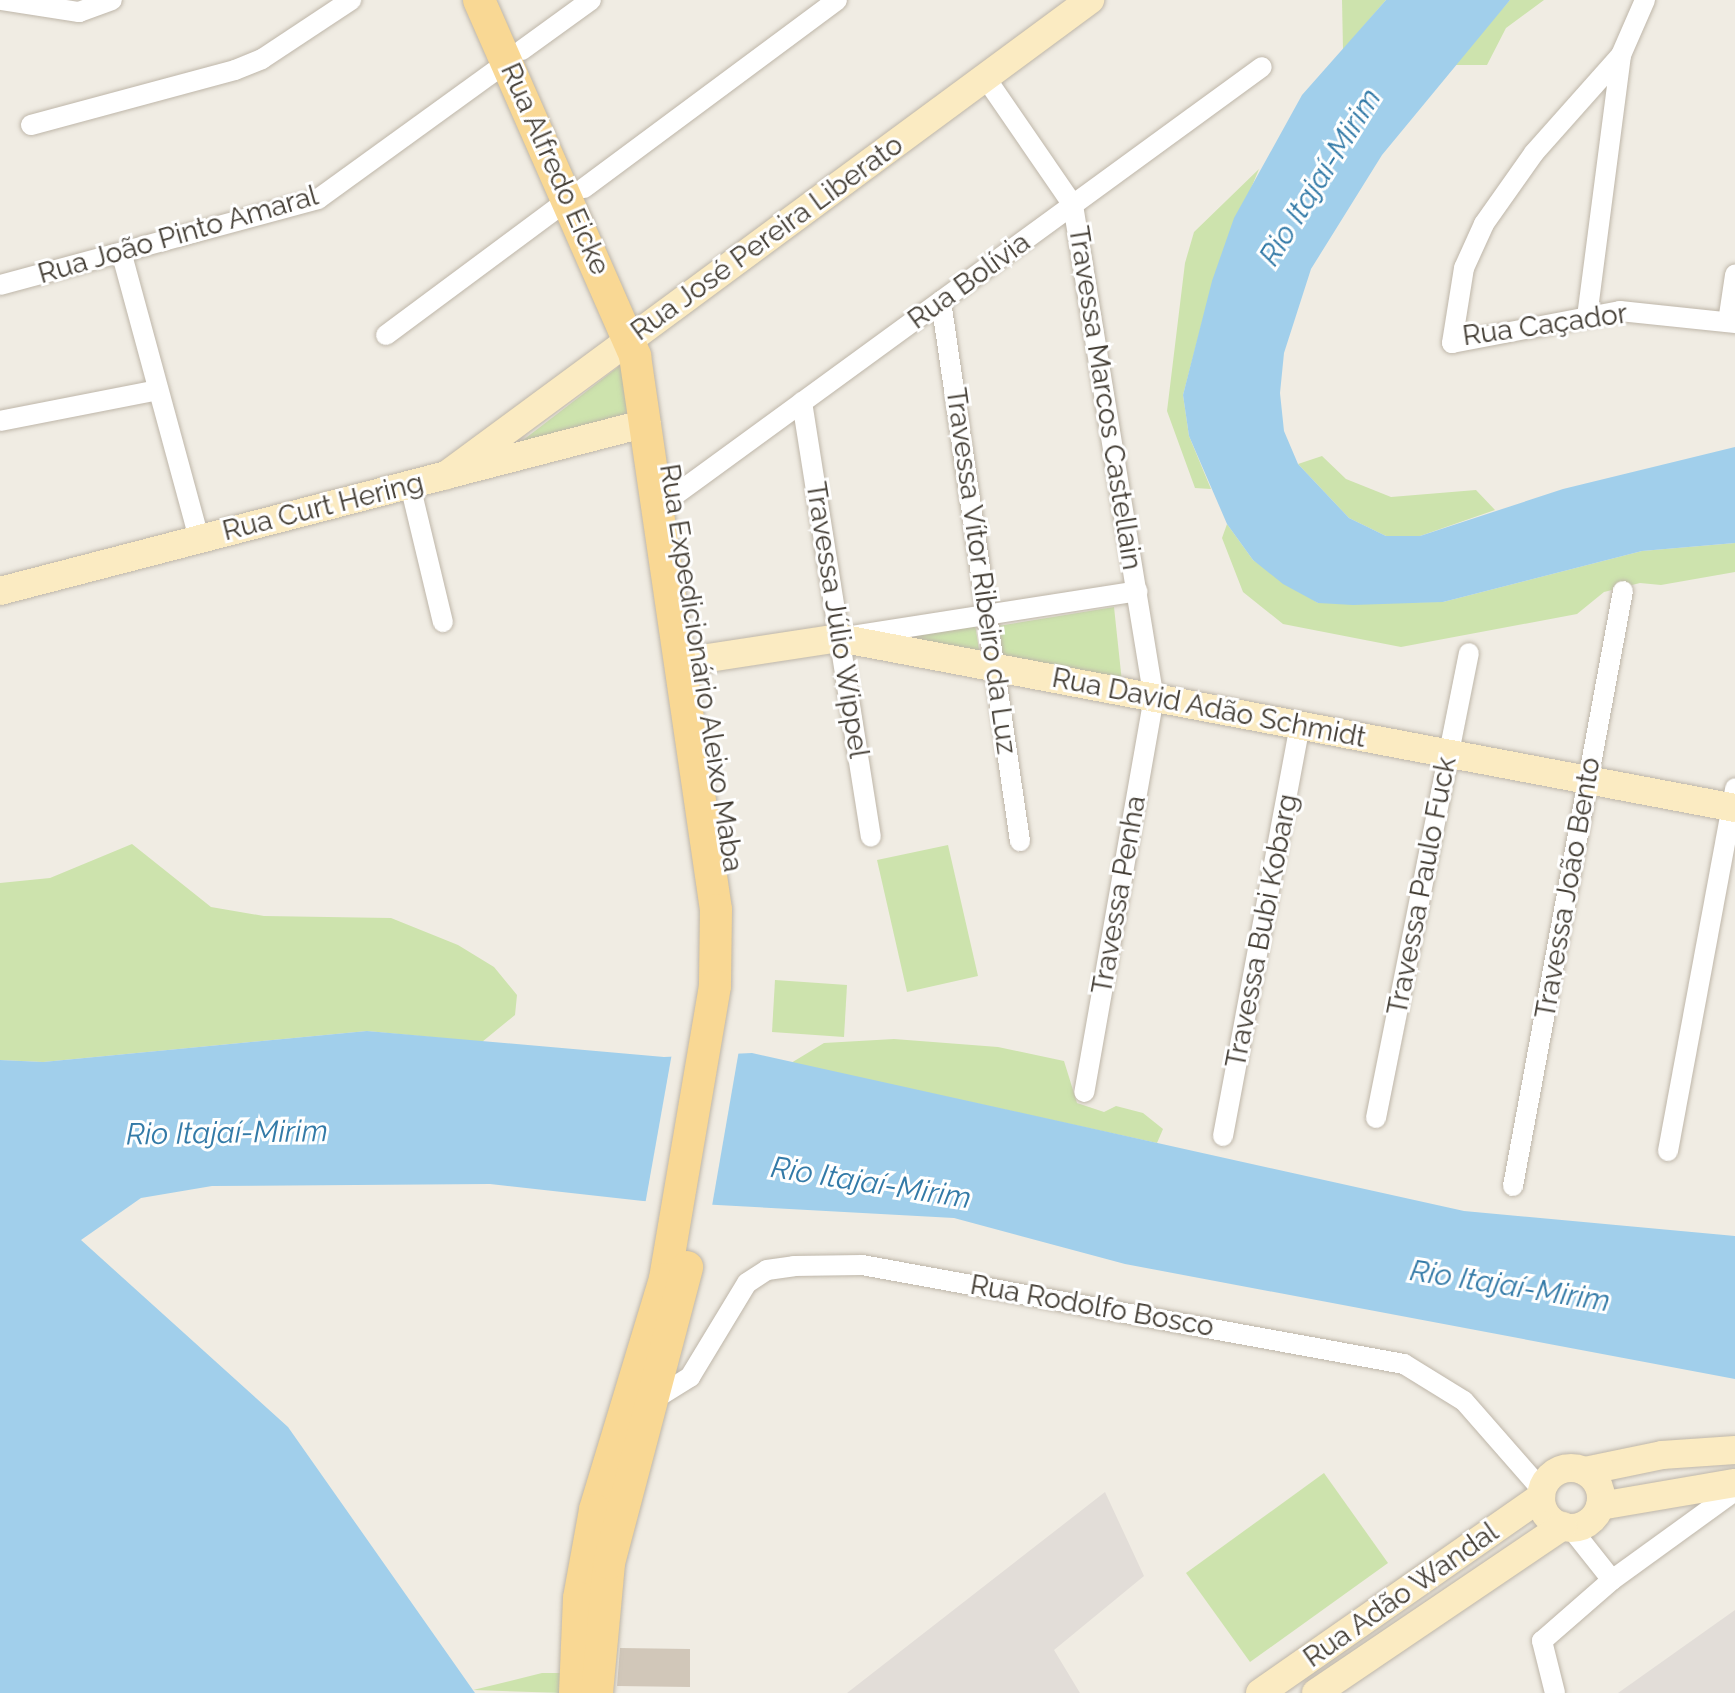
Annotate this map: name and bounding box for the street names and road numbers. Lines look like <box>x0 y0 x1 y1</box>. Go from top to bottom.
street label: Rua Alfredo Eicke <box>493 58 617 280</box>
street label: Rua José Pereira Liberato <box>624 128 910 348</box>
street label: Rua João Pinto Amaral <box>33 179 323 291</box>
street label: Travessa Marcos Castellain <box>1061 224 1149 572</box>
street label: Rua Bolívia <box>902 226 1036 336</box>
street label: Rua Caçador <box>1460 297 1630 353</box>
street label: Travessa Vítor Ribeiro da Luz <box>939 385 1023 757</box>
street label: Rua Expedicionário Aleixo Maba <box>652 461 750 875</box>
street label: Rua Curt Hering <box>219 466 427 548</box>
street label: Travessa Júlio Wippel <box>798 479 876 761</box>
street label: Rua David Adão Schmidt <box>1049 661 1369 755</box>
street label: Travessa Paulo Fuck <box>1380 754 1464 1018</box>
street label: Travessa João Bento <box>1528 754 1608 1022</box>
street label: Travessa Bubi Kobarg <box>1219 791 1305 1071</box>
street label: Travessa Penha <box>1085 793 1153 997</box>
street label: Rua Rodolfo Bosco <box>968 1268 1216 1344</box>
street label: Rua Adão Wandal <box>1296 1515 1506 1675</box>

